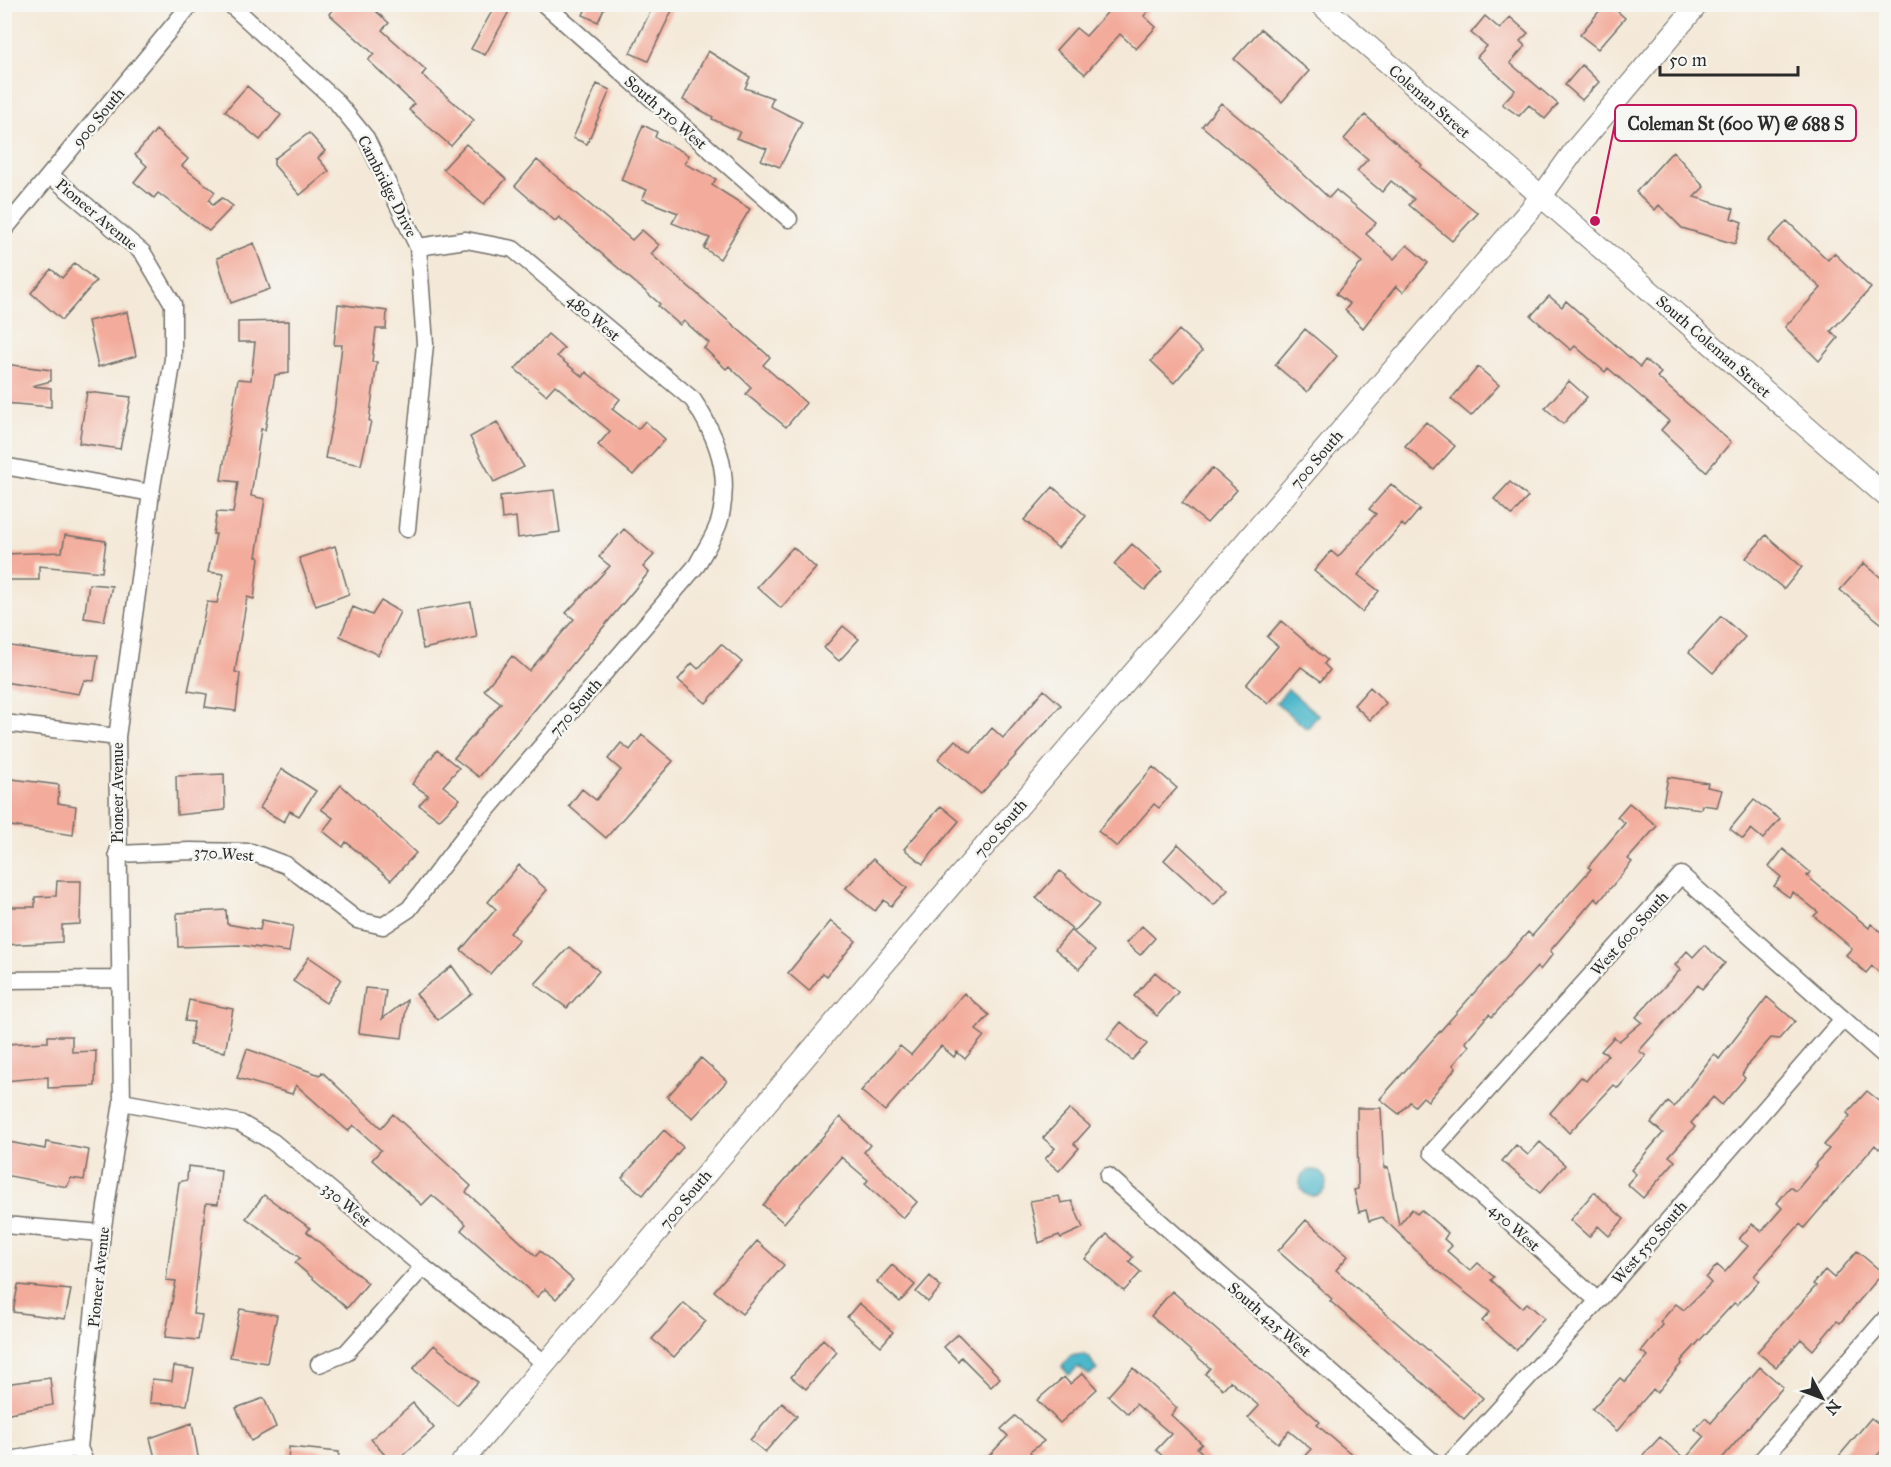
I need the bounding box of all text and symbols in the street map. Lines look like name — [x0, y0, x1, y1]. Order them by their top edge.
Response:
scale bar — [1660, 39, 1798, 77]
text: 50 m — [1669, 49, 1707, 71]
street label: Coleman Street — [1385, 61, 1475, 142]
street label: South 510 West — [621, 71, 711, 154]
street label: 900 South — [68, 84, 129, 151]
callout: Coleman St (600 W) @ 688 S — [1615, 105, 1856, 141]
text: Coleman St (600 W) @ 688 S — [1628, 113, 1844, 136]
street label: Cambridge Drive — [353, 132, 422, 241]
street label: Pioneer Avenue — [52, 175, 142, 254]
street label: 480 West — [563, 290, 624, 345]
street label: South Coleman Street — [1652, 291, 1775, 402]
street label: 700 South — [1286, 426, 1347, 492]
street label: 770 South — [545, 674, 606, 740]
street label: Pioneer Avenue — [108, 742, 127, 844]
street label: 700 South — [970, 795, 1031, 861]
street label: 370 West — [193, 842, 255, 865]
street label: West 600 South — [1587, 887, 1672, 979]
street label: 700 South — [655, 1166, 716, 1233]
street label: 330 West — [318, 1178, 375, 1231]
street label: West 550 South — [1608, 1197, 1691, 1288]
street label: 450 West — [1485, 1200, 1544, 1255]
street label: Pioneer Avenue — [84, 1225, 113, 1328]
street label: South 425 West — [1224, 1278, 1315, 1361]
north arrow — [1792, 1368, 1852, 1428]
text: N — [1821, 1396, 1845, 1419]

